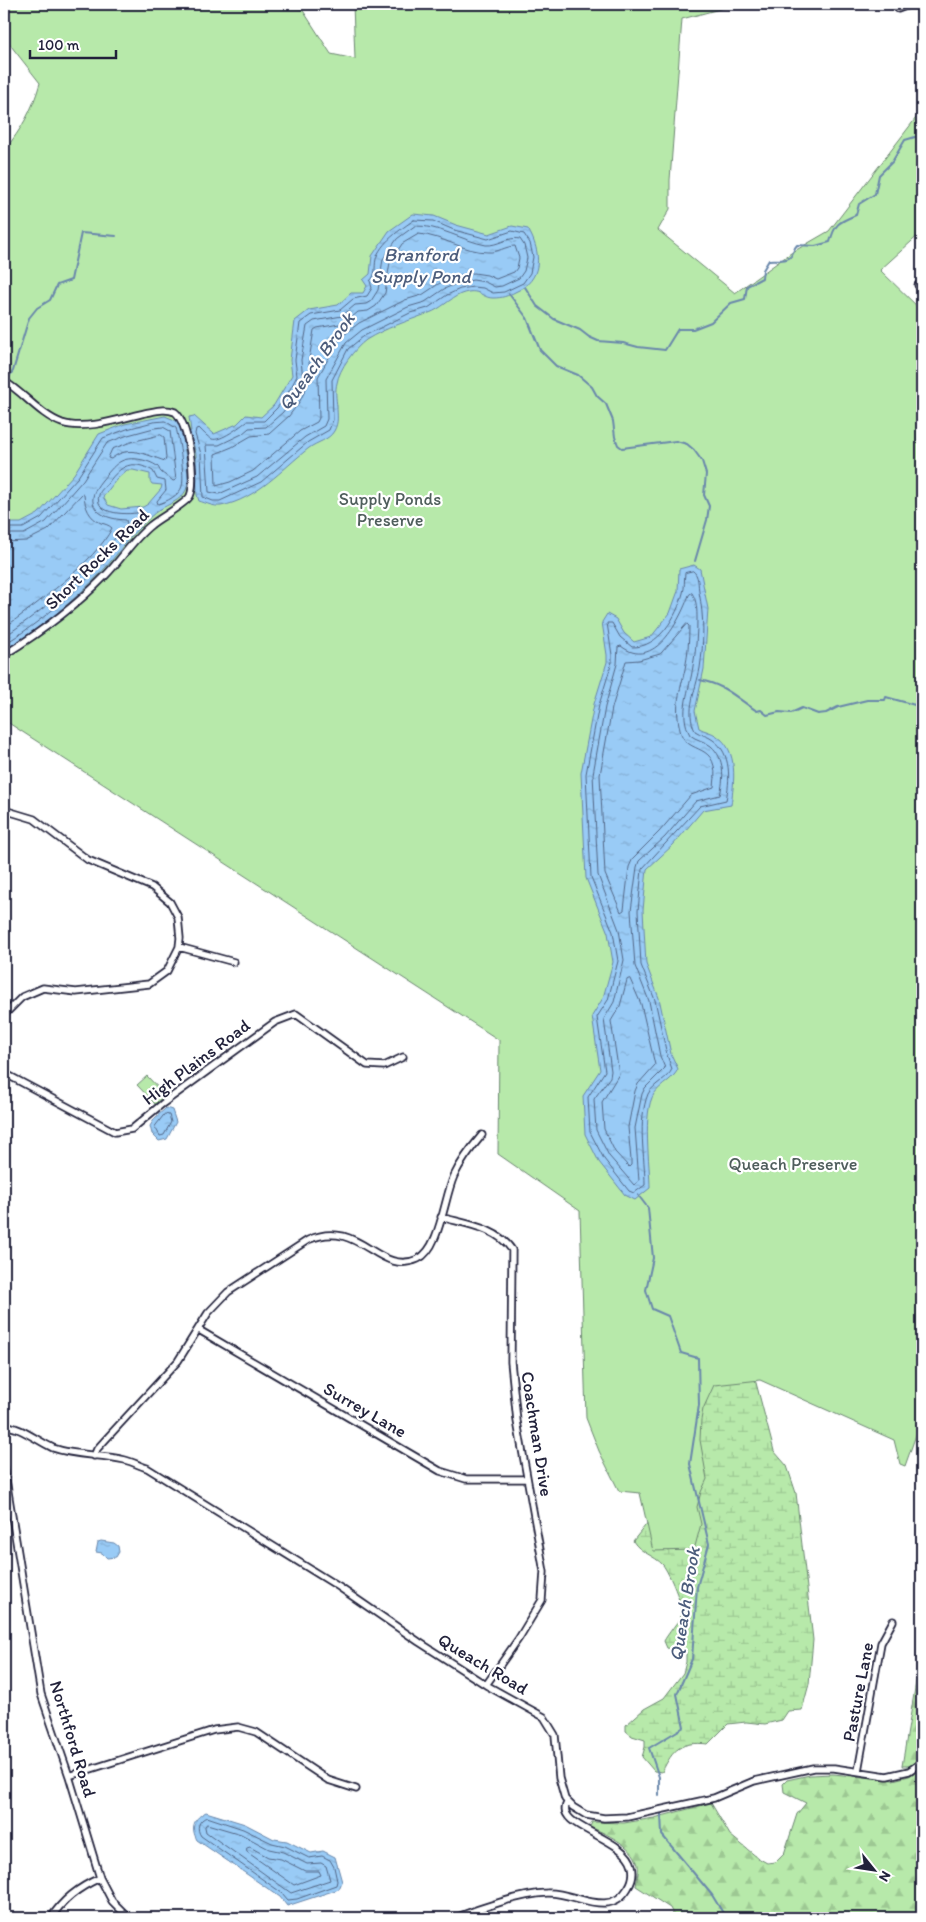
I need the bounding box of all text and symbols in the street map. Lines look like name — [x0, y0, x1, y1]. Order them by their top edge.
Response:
scale bar — [30, 28, 116, 60]
text: 100 m — [38, 36, 80, 54]
water label: Branford Supply Pond — [371, 243, 472, 288]
water label: Queach Brook — [273, 307, 360, 415]
park label: Supply Ponds Preserve — [339, 488, 441, 531]
street label: Short Rocks Road — [40, 504, 154, 614]
street label: High Plains Road — [138, 1014, 254, 1110]
park label: Queach Preserve — [729, 1153, 857, 1175]
street label: Coachman Drive — [516, 1370, 558, 1498]
street label: Surrey Lane — [320, 1377, 410, 1443]
water label: Queach Brook — [664, 1544, 705, 1663]
street label: Queach Road — [434, 1629, 532, 1700]
street label: Pasture Lane — [838, 1640, 878, 1744]
street label: Northford Road — [45, 1678, 101, 1800]
north arrow — [848, 1844, 898, 1894]
text: N — [875, 1868, 895, 1885]

